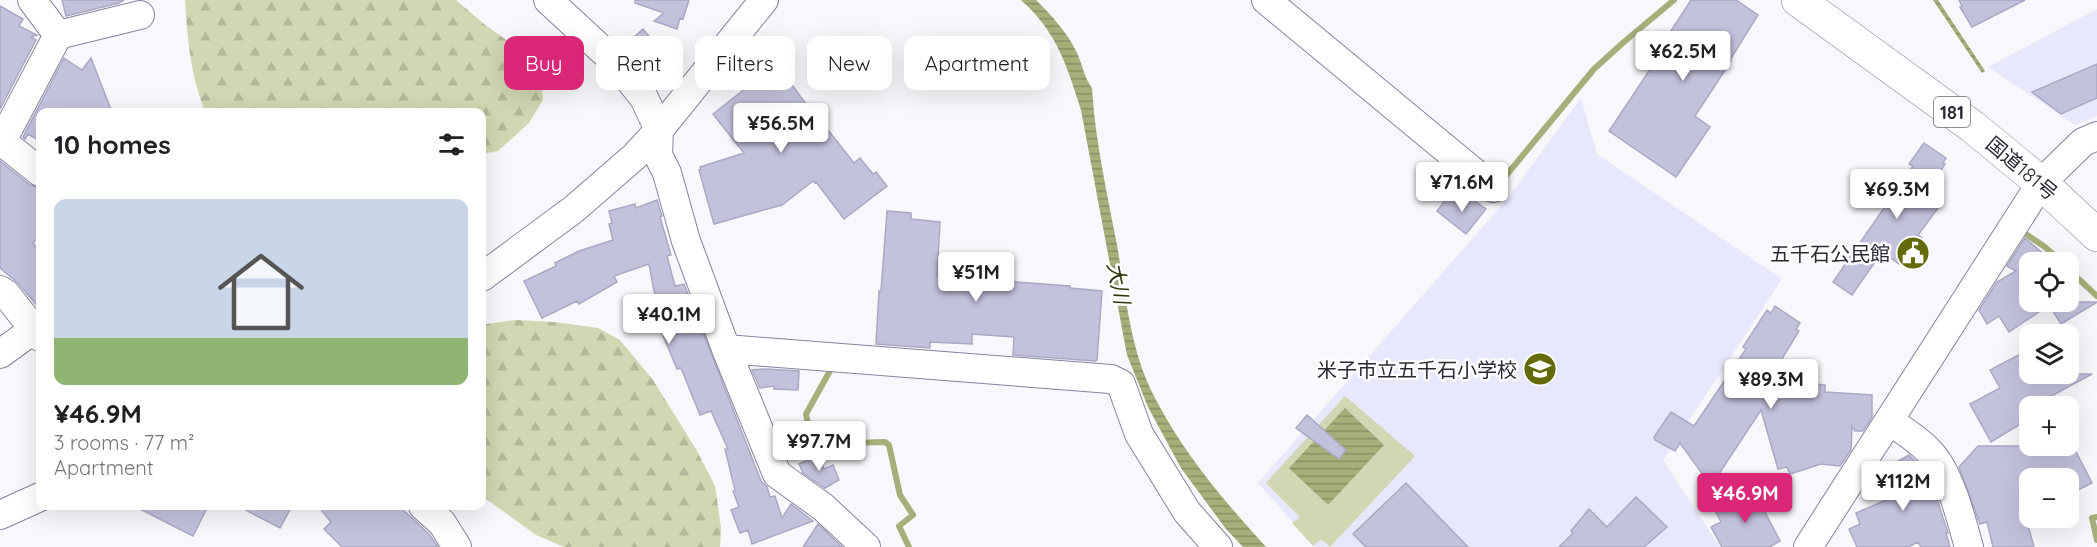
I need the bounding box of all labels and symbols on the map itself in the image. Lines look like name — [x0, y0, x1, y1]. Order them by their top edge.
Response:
pin: ¥62.5M — [1634, 31, 1732, 82]
road number: 181 — [1934, 97, 1970, 127]
pin: ¥56.5M — [732, 103, 830, 154]
street label: 国道181号 — [1981, 131, 2063, 205]
pin: ¥71.6M — [1413, 162, 1511, 213]
pin: ¥69.3M — [1848, 169, 1946, 220]
public building icon: 五千石公民館 — [1895, 235, 1931, 271]
place label: 五千石公民館 — [1770, 241, 1890, 266]
pin: ¥51M — [940, 252, 1012, 303]
water label: 大川 — [1102, 260, 1136, 308]
pin: ¥40.1M — [620, 294, 718, 345]
school or university icon: 米子市立五千石小学校 — [1522, 351, 1558, 387]
place label: 米子市立五千石小学校 — [1317, 357, 1517, 382]
pin: ¥89.3M — [1722, 359, 1820, 410]
pin: ¥97.7M — [770, 421, 868, 472]
pin: ¥112M — [1861, 461, 1945, 512]
pin: ¥46.9M — [1696, 473, 1794, 524]

